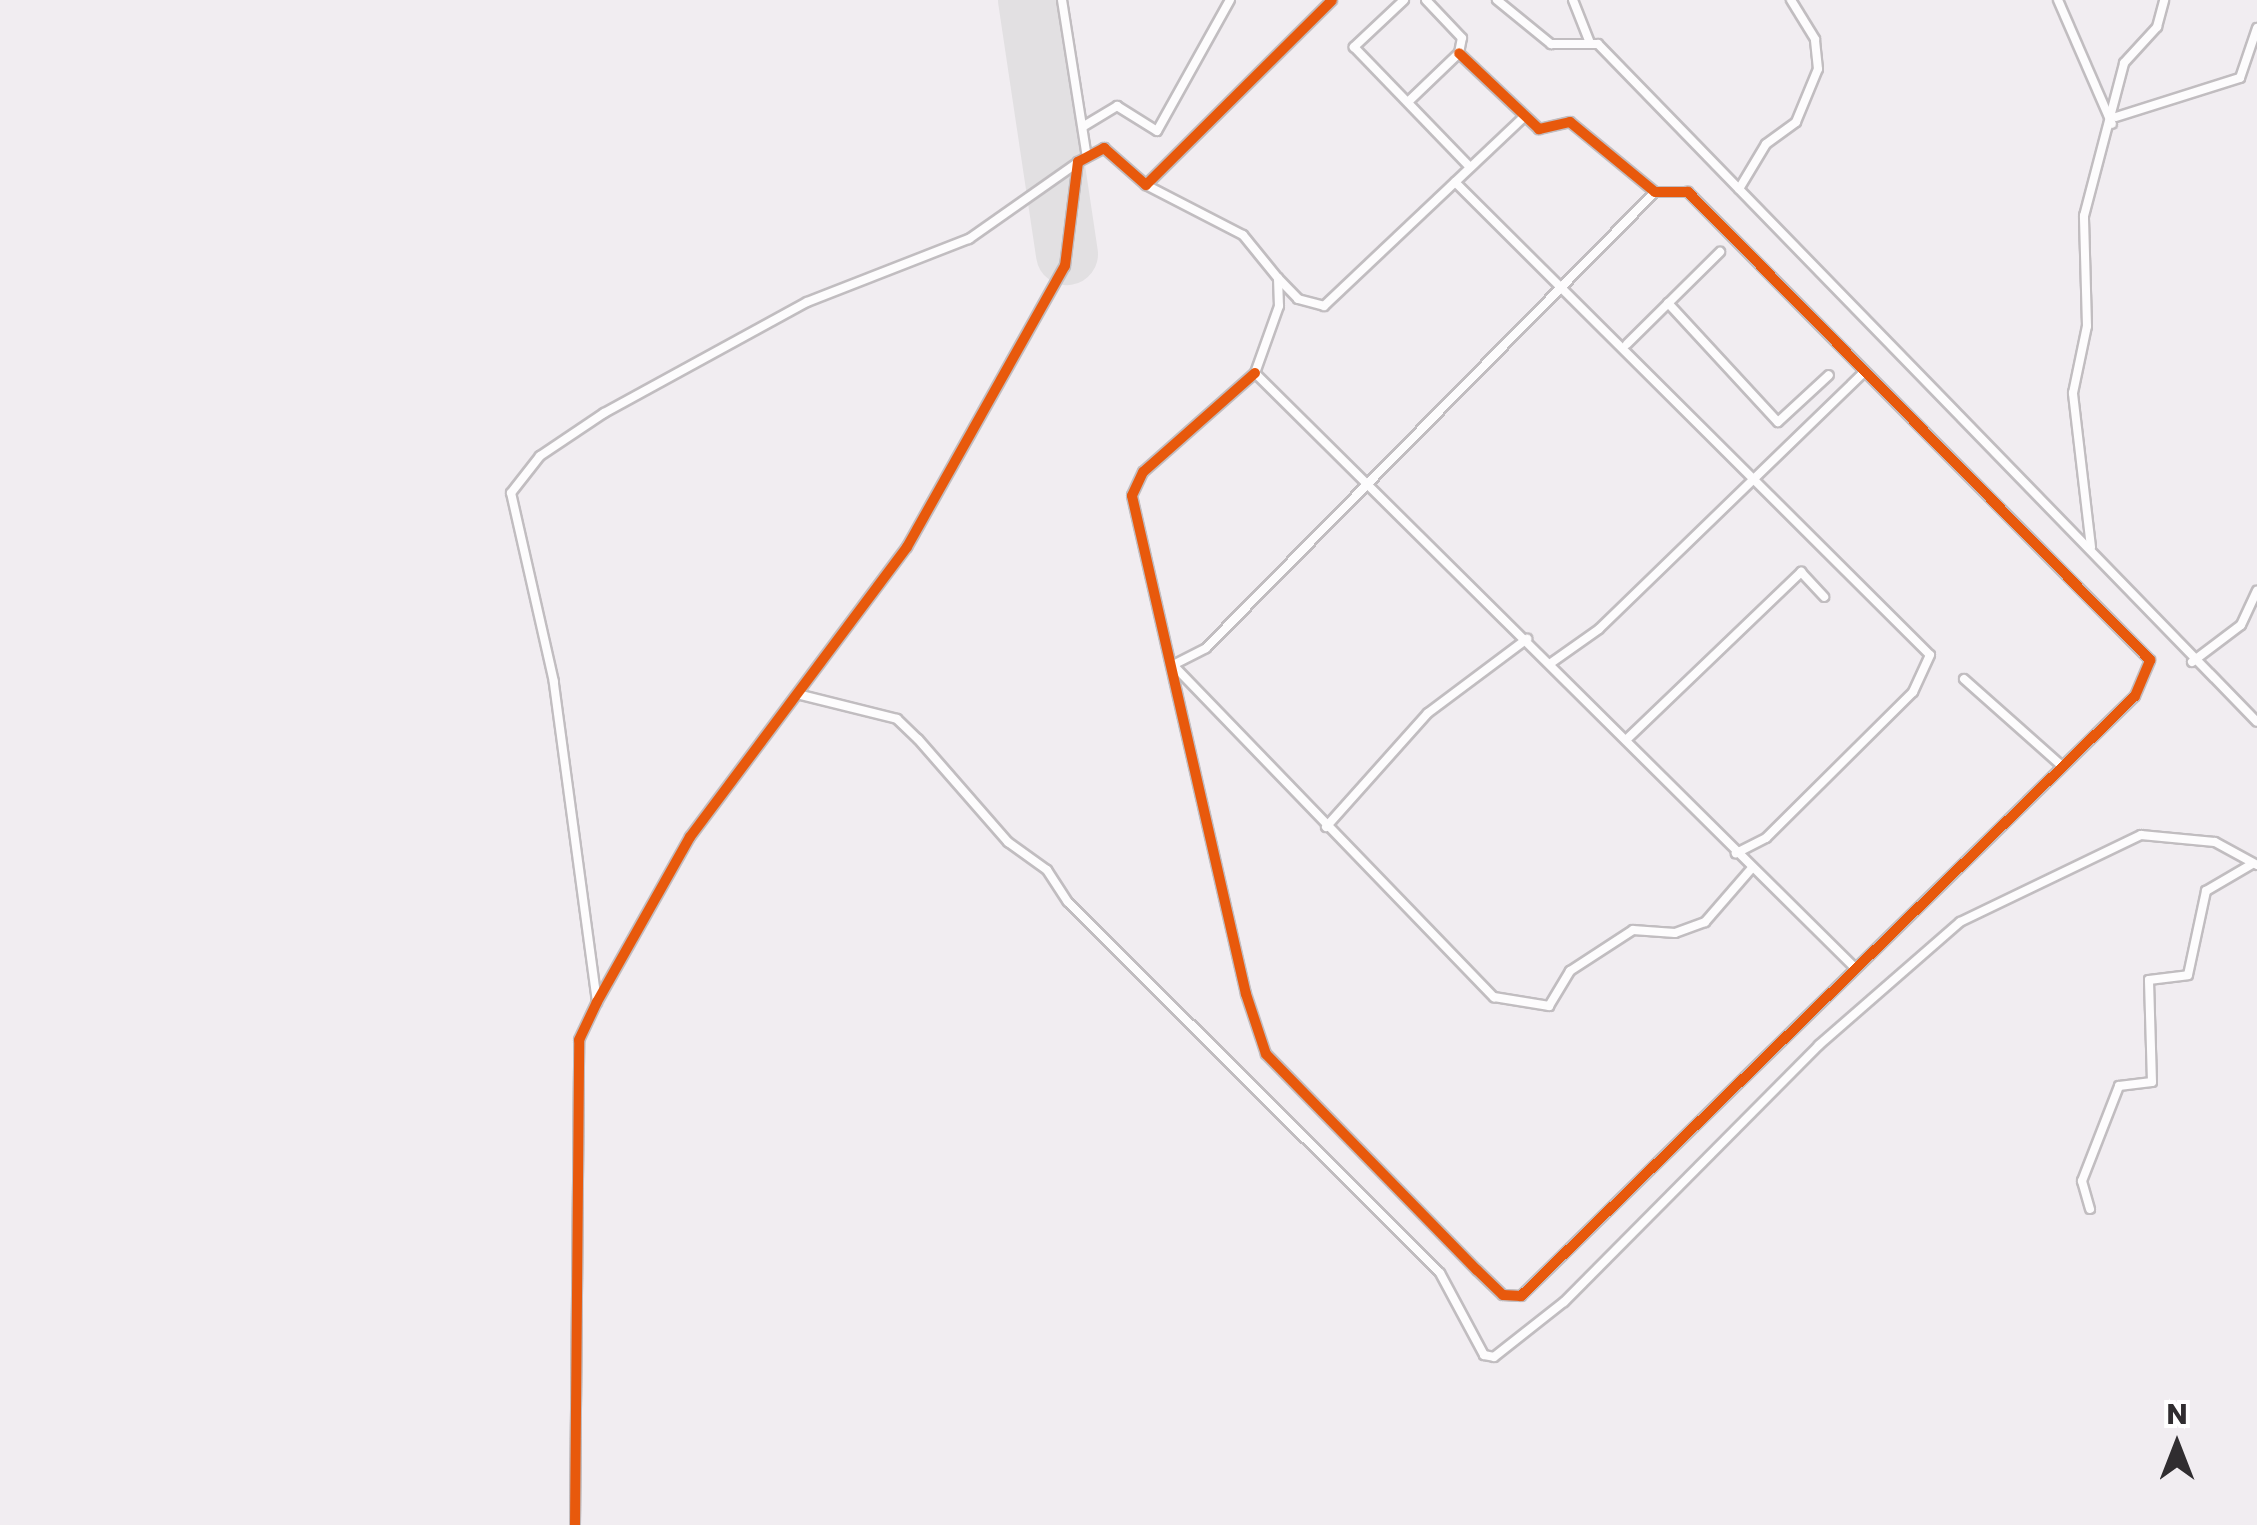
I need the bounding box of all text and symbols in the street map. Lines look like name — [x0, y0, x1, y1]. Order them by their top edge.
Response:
north arrow — [2127, 1395, 2227, 1495]
text: N — [2166, 1395, 2188, 1434]

